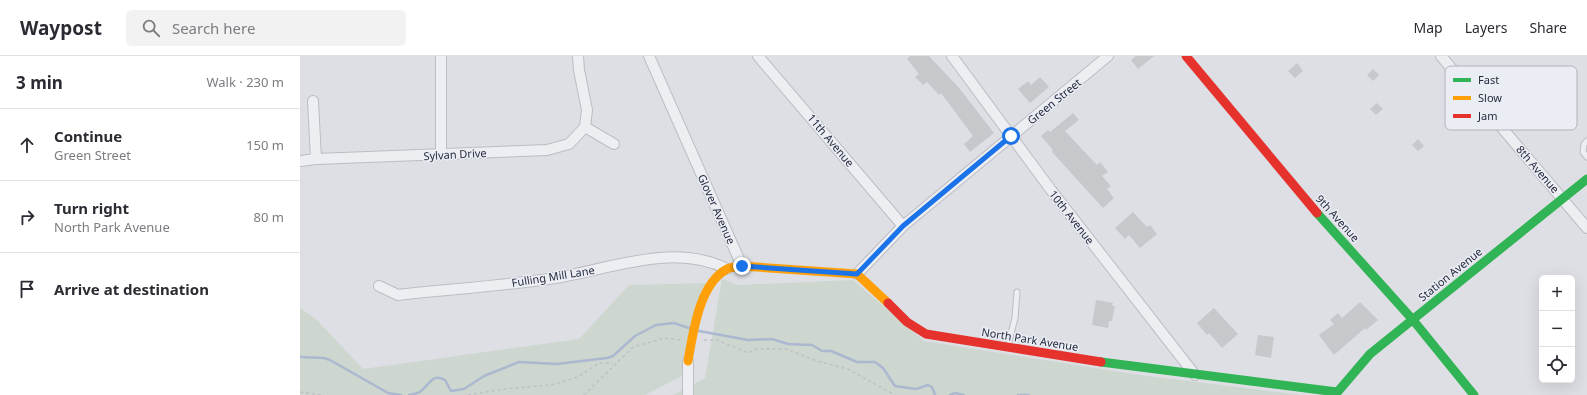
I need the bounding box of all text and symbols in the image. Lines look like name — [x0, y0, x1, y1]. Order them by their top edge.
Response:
search box — [126, 10, 406, 46]
text: Waypost — [20, 15, 102, 41]
icon: search — [140, 17, 162, 39]
text: Search here — [172, 18, 255, 38]
text: Map — [1414, 18, 1443, 37]
text: Layers — [1465, 18, 1507, 37]
text: Share — [1529, 18, 1567, 37]
legend — [1445, 66, 1577, 130]
text: 3 min — [16, 71, 63, 94]
text: Fast — [1478, 72, 1499, 87]
text: Walk · 230 m — [206, 73, 284, 91]
street label: Green Street — [1024, 75, 1084, 127]
text: Slow — [1478, 90, 1502, 105]
text: Jam — [1477, 108, 1497, 123]
street label: 11th Avenue — [804, 110, 858, 170]
text: Continue — [54, 126, 122, 146]
route start — [1002, 127, 1020, 145]
icon: ahead — [16, 134, 38, 156]
text: 150 m — [246, 136, 284, 154]
street label: 8th Avenue — [1513, 142, 1563, 196]
street label: Sylvan Drive — [423, 145, 487, 163]
text: Green Street — [54, 146, 131, 164]
street label: Glover Avenue — [695, 172, 739, 246]
street label: 10th Avenue — [1046, 187, 1098, 247]
street label: 9th Avenue — [1313, 191, 1363, 245]
text: Turn right — [54, 198, 129, 218]
icon: right — [16, 206, 38, 228]
text: 80 m — [254, 208, 284, 226]
text: North Park Avenue — [54, 218, 170, 236]
street label: Station Avenue — [1415, 244, 1485, 304]
route end — [733, 257, 751, 275]
street label: Fulling Mill Lane — [510, 262, 596, 290]
map controls — [1539, 275, 1575, 383]
button: + — [1539, 275, 1575, 311]
icon: arrive — [16, 278, 38, 300]
text: Arrive at destination — [54, 279, 209, 299]
button: − — [1539, 311, 1575, 347]
street label: North Park Avenue — [980, 324, 1080, 354]
button: locate — [1539, 347, 1575, 383]

